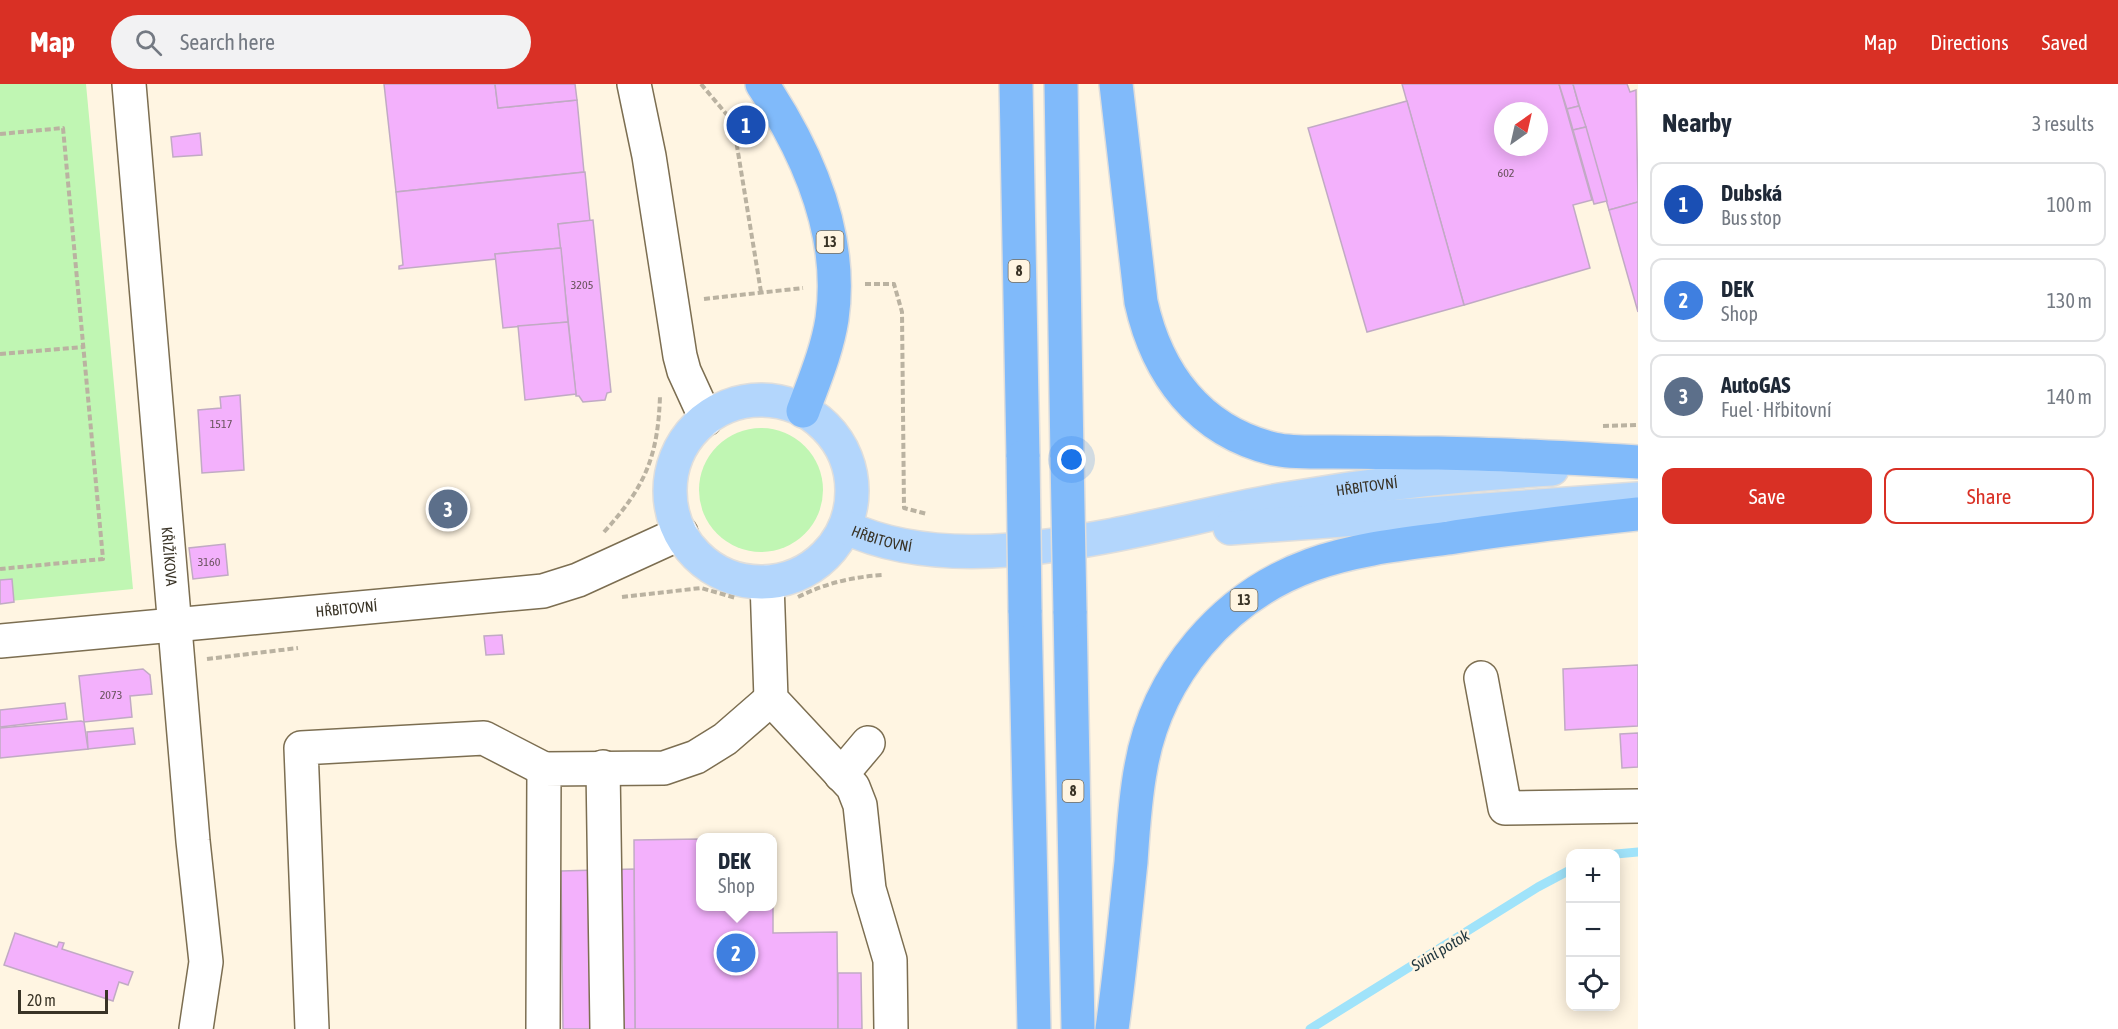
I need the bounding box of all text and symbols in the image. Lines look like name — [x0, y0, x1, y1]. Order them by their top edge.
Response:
search box — [111, 15, 531, 69]
text: Map — [30, 26, 75, 58]
icon: search — [132, 26, 165, 59]
text: Search here — [180, 29, 275, 55]
text: Map — [1863, 30, 1897, 54]
text: Directions — [1930, 30, 2009, 54]
text: Saved — [2042, 30, 2088, 54]
pin: 1 — [726, 102, 766, 147]
north arrow — [1494, 102, 1548, 156]
text: Nearby — [1662, 108, 1732, 138]
text: 3 results — [2032, 112, 2094, 135]
house number: 602 — [1498, 166, 1514, 180]
text: Dubská — [1721, 180, 1782, 206]
text: 1 — [1679, 193, 1688, 216]
text: 100 m — [2047, 193, 2092, 216]
text: Bus stop — [1721, 206, 1781, 229]
road number: 13 — [816, 231, 844, 253]
road number: 8 — [1008, 260, 1030, 282]
text: DEK — [1721, 276, 1753, 302]
house number: 3205 — [571, 278, 593, 292]
text: 2 — [1679, 289, 1688, 312]
text: 130 m — [2047, 289, 2092, 312]
text: Shop — [1721, 302, 1758, 325]
text: AutoGAS — [1721, 372, 1791, 398]
text: 3 — [1679, 385, 1688, 408]
text: 140 m — [2047, 385, 2092, 408]
text: Fuel · Hřbitovní — [1721, 398, 1832, 421]
house number: 1517 — [210, 417, 233, 431]
your location — [1057, 445, 1086, 474]
button: Save — [1662, 468, 1872, 524]
button: Share — [1884, 468, 2094, 524]
street label: HŘBITOVNÍ — [1335, 474, 1399, 499]
pin: 3 — [428, 486, 468, 532]
street label: HŘBITOVNÍ — [849, 522, 914, 555]
street label: KŘIŽÍKOVA — [158, 526, 180, 587]
house number: 3160 — [198, 555, 221, 569]
road number: 13 — [1230, 589, 1258, 611]
street label: HŘBITOVNÍ — [315, 597, 378, 620]
house number: 2073 — [100, 688, 122, 702]
road number: 8 — [1062, 780, 1084, 802]
popup — [696, 833, 777, 911]
text: DEK — [718, 848, 750, 874]
map controls — [1566, 849, 1620, 1011]
button: + — [1566, 849, 1620, 903]
text: Shop — [718, 874, 755, 897]
button: − — [1566, 903, 1620, 957]
water label: Sviní potok — [1407, 925, 1474, 976]
pin: 2 — [716, 930, 756, 976]
button: locate — [1566, 957, 1620, 1011]
scale bar — [18, 987, 108, 1014]
text: 20 m — [27, 991, 56, 1009]

